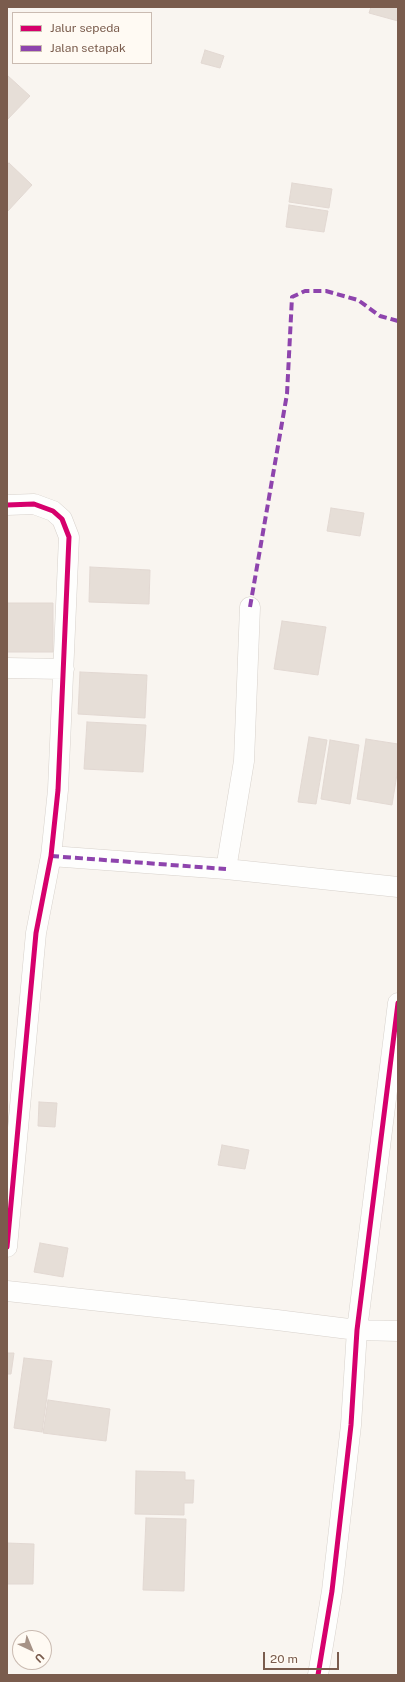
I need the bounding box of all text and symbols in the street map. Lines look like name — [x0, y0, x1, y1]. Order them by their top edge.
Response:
legend — [12, 12, 152, 64]
text: Jalur sepeda — [50, 21, 120, 35]
text: Jalan setapak — [50, 41, 126, 55]
north arrow — [12, 1630, 52, 1670]
scale bar — [265, 1644, 341, 1670]
text: U — [33, 1651, 47, 1665]
text: 20 m — [270, 1652, 298, 1666]

